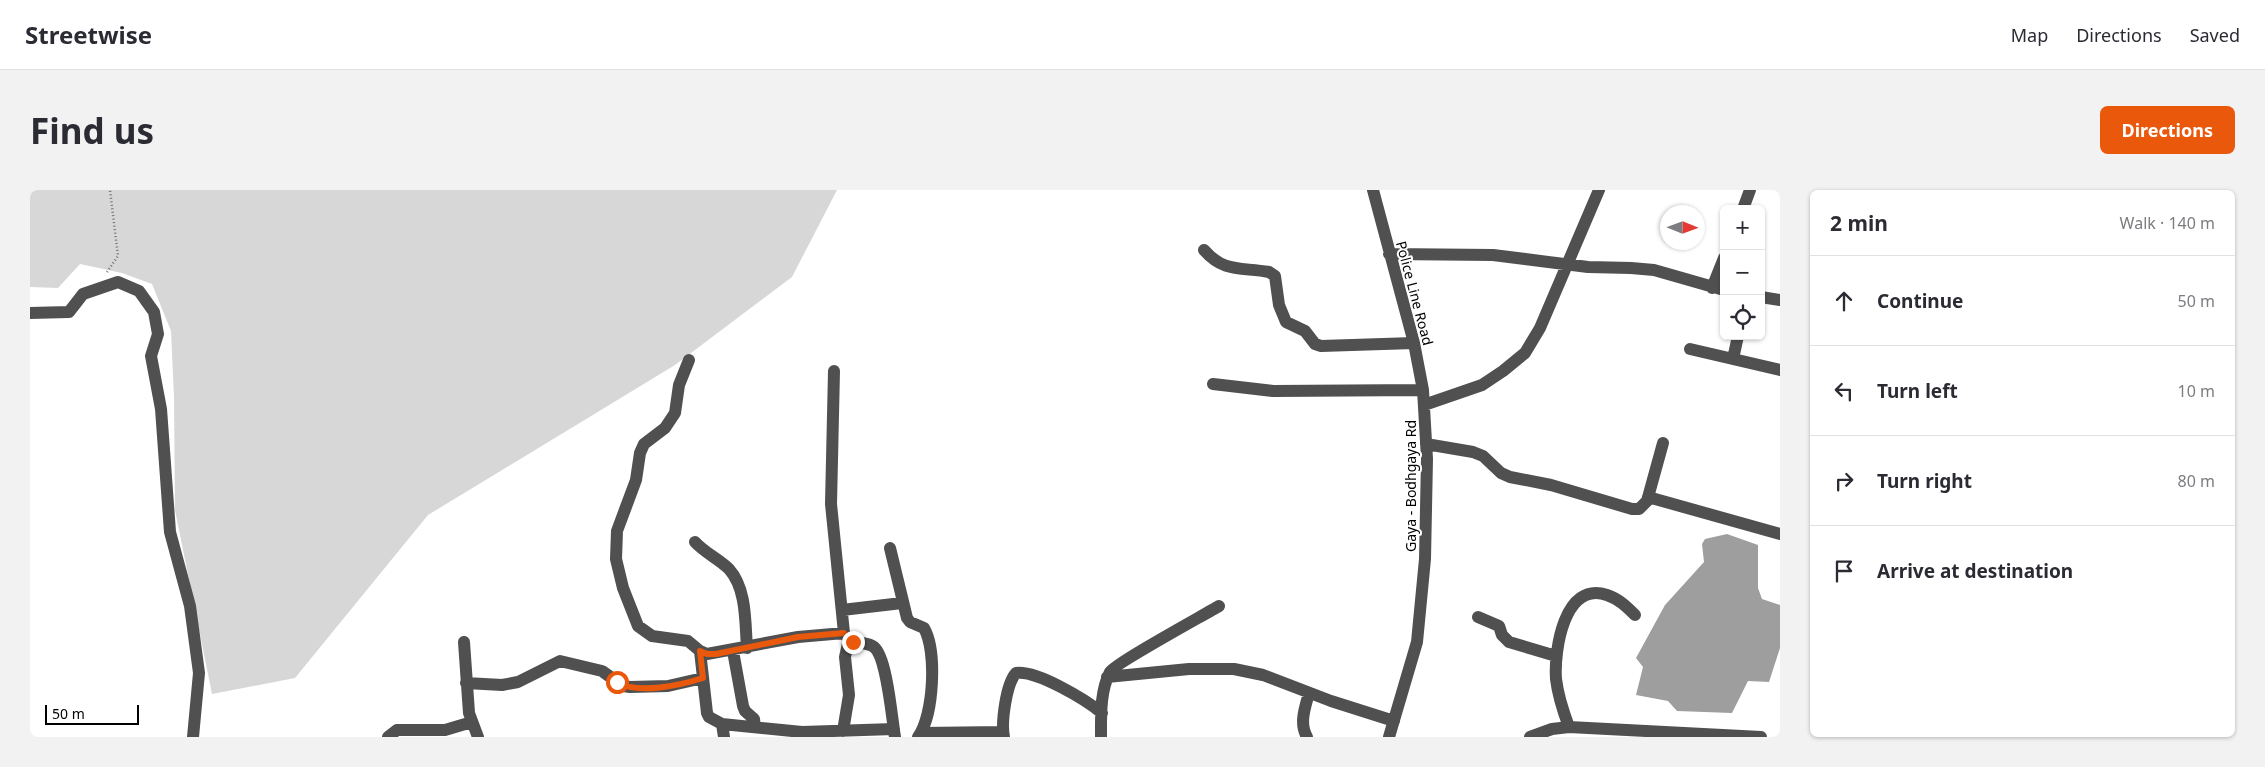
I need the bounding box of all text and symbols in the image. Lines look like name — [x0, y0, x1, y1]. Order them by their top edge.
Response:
text: Streetwise — [25, 18, 152, 51]
text: Map — [2011, 23, 2048, 47]
text: Directions — [2076, 23, 2162, 47]
text: Saved — [2190, 23, 2240, 47]
button: Directions — [2100, 106, 2235, 154]
text: Find us — [30, 107, 154, 154]
north arrow — [1660, 205, 1705, 250]
map controls — [1720, 205, 1765, 340]
button: + — [1720, 205, 1765, 250]
text: 2 min — [1830, 209, 1888, 237]
text: Walk · 140 m — [2120, 212, 2215, 234]
street label: Police Line Road — [1392, 239, 1438, 347]
button: − — [1720, 250, 1765, 295]
icon: ahead — [1830, 287, 1858, 315]
text: Continue — [1877, 288, 1963, 314]
text: 50 m — [2178, 290, 2215, 312]
button: locate — [1720, 295, 1765, 340]
icon: left — [1830, 377, 1858, 405]
text: Turn left — [1877, 378, 1958, 404]
text: 10 m — [2178, 380, 2215, 402]
street label: Gaya - Bodhgaya Rd — [1401, 420, 1420, 552]
icon: right — [1830, 467, 1858, 495]
text: Turn right — [1877, 468, 1972, 494]
text: 80 m — [2178, 470, 2215, 492]
icon: arrive — [1830, 557, 1858, 585]
text: Arrive at destination — [1877, 558, 2073, 584]
route end — [842, 631, 865, 654]
route start — [606, 671, 629, 694]
scale bar — [45, 702, 139, 725]
text: 50 m — [52, 704, 85, 723]

